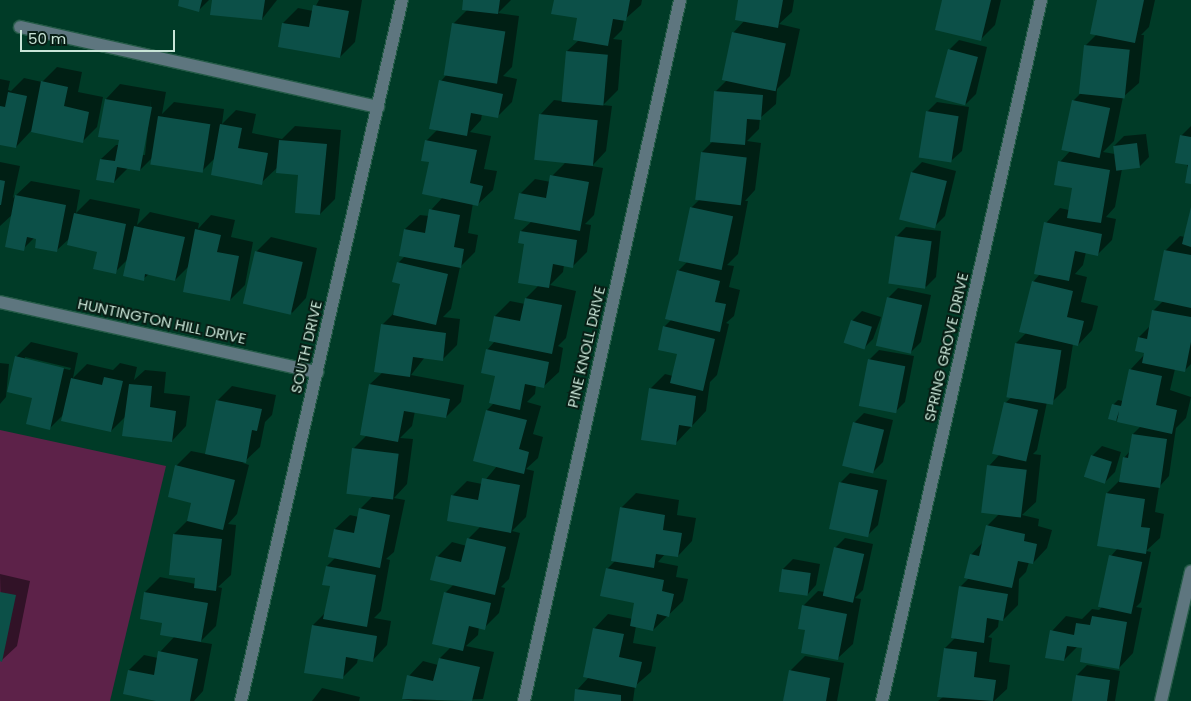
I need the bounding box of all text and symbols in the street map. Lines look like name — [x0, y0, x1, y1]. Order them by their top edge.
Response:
scale bar — [22, 20, 178, 52]
text: 50 m — [28, 28, 66, 49]
street label: SPRING GROVE DRIVE — [920, 271, 972, 423]
street label: PINE KNOLL DRIVE — [563, 284, 609, 410]
street label: HUNTINGTON HILL DRIVE — [76, 294, 248, 348]
street label: SOUTH DRIVE — [287, 299, 325, 395]

